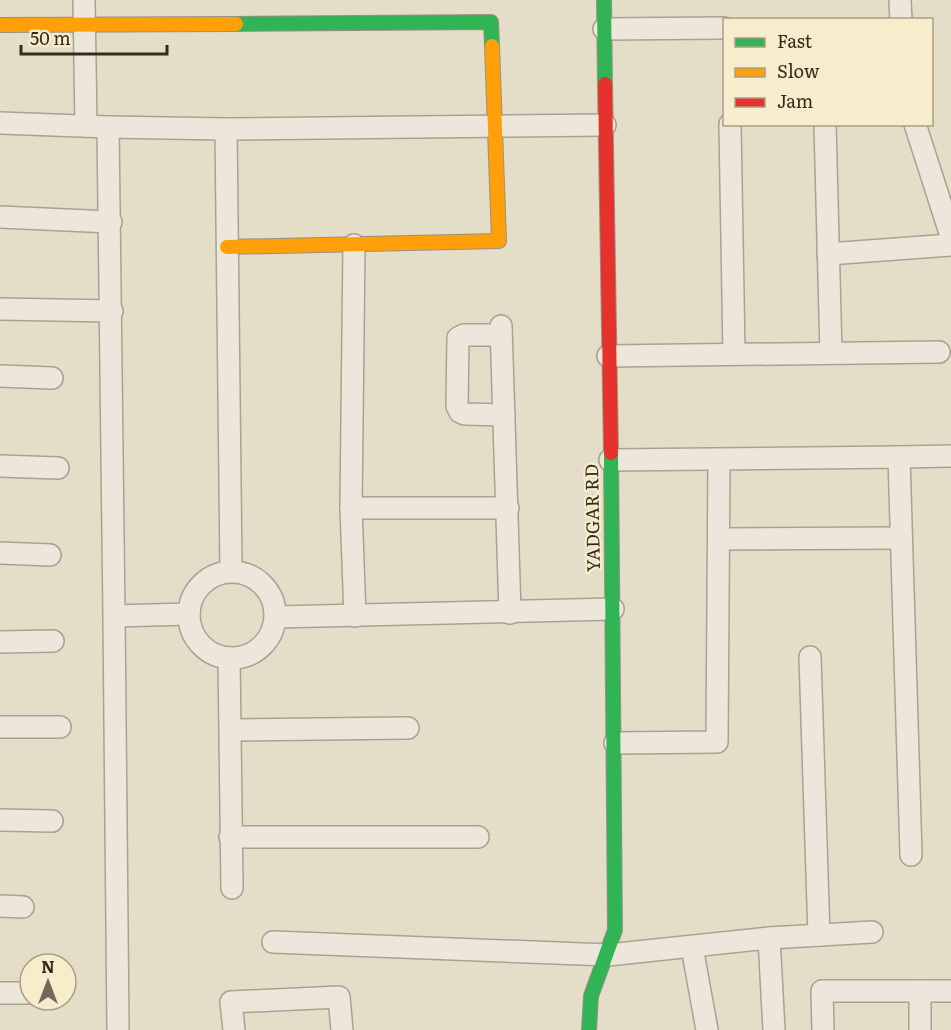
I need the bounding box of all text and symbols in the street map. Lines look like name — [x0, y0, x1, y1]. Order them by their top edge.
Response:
scale bar — [21, 18, 166, 56]
legend — [723, 18, 933, 126]
text: 50 m — [30, 24, 71, 51]
text: Fast — [777, 27, 813, 54]
text: Slow — [777, 57, 820, 84]
text: Jam — [777, 87, 813, 114]
street label: YADGAR RD — [577, 464, 606, 572]
north arrow — [18, 952, 78, 1012]
text: N — [41, 954, 55, 978]

